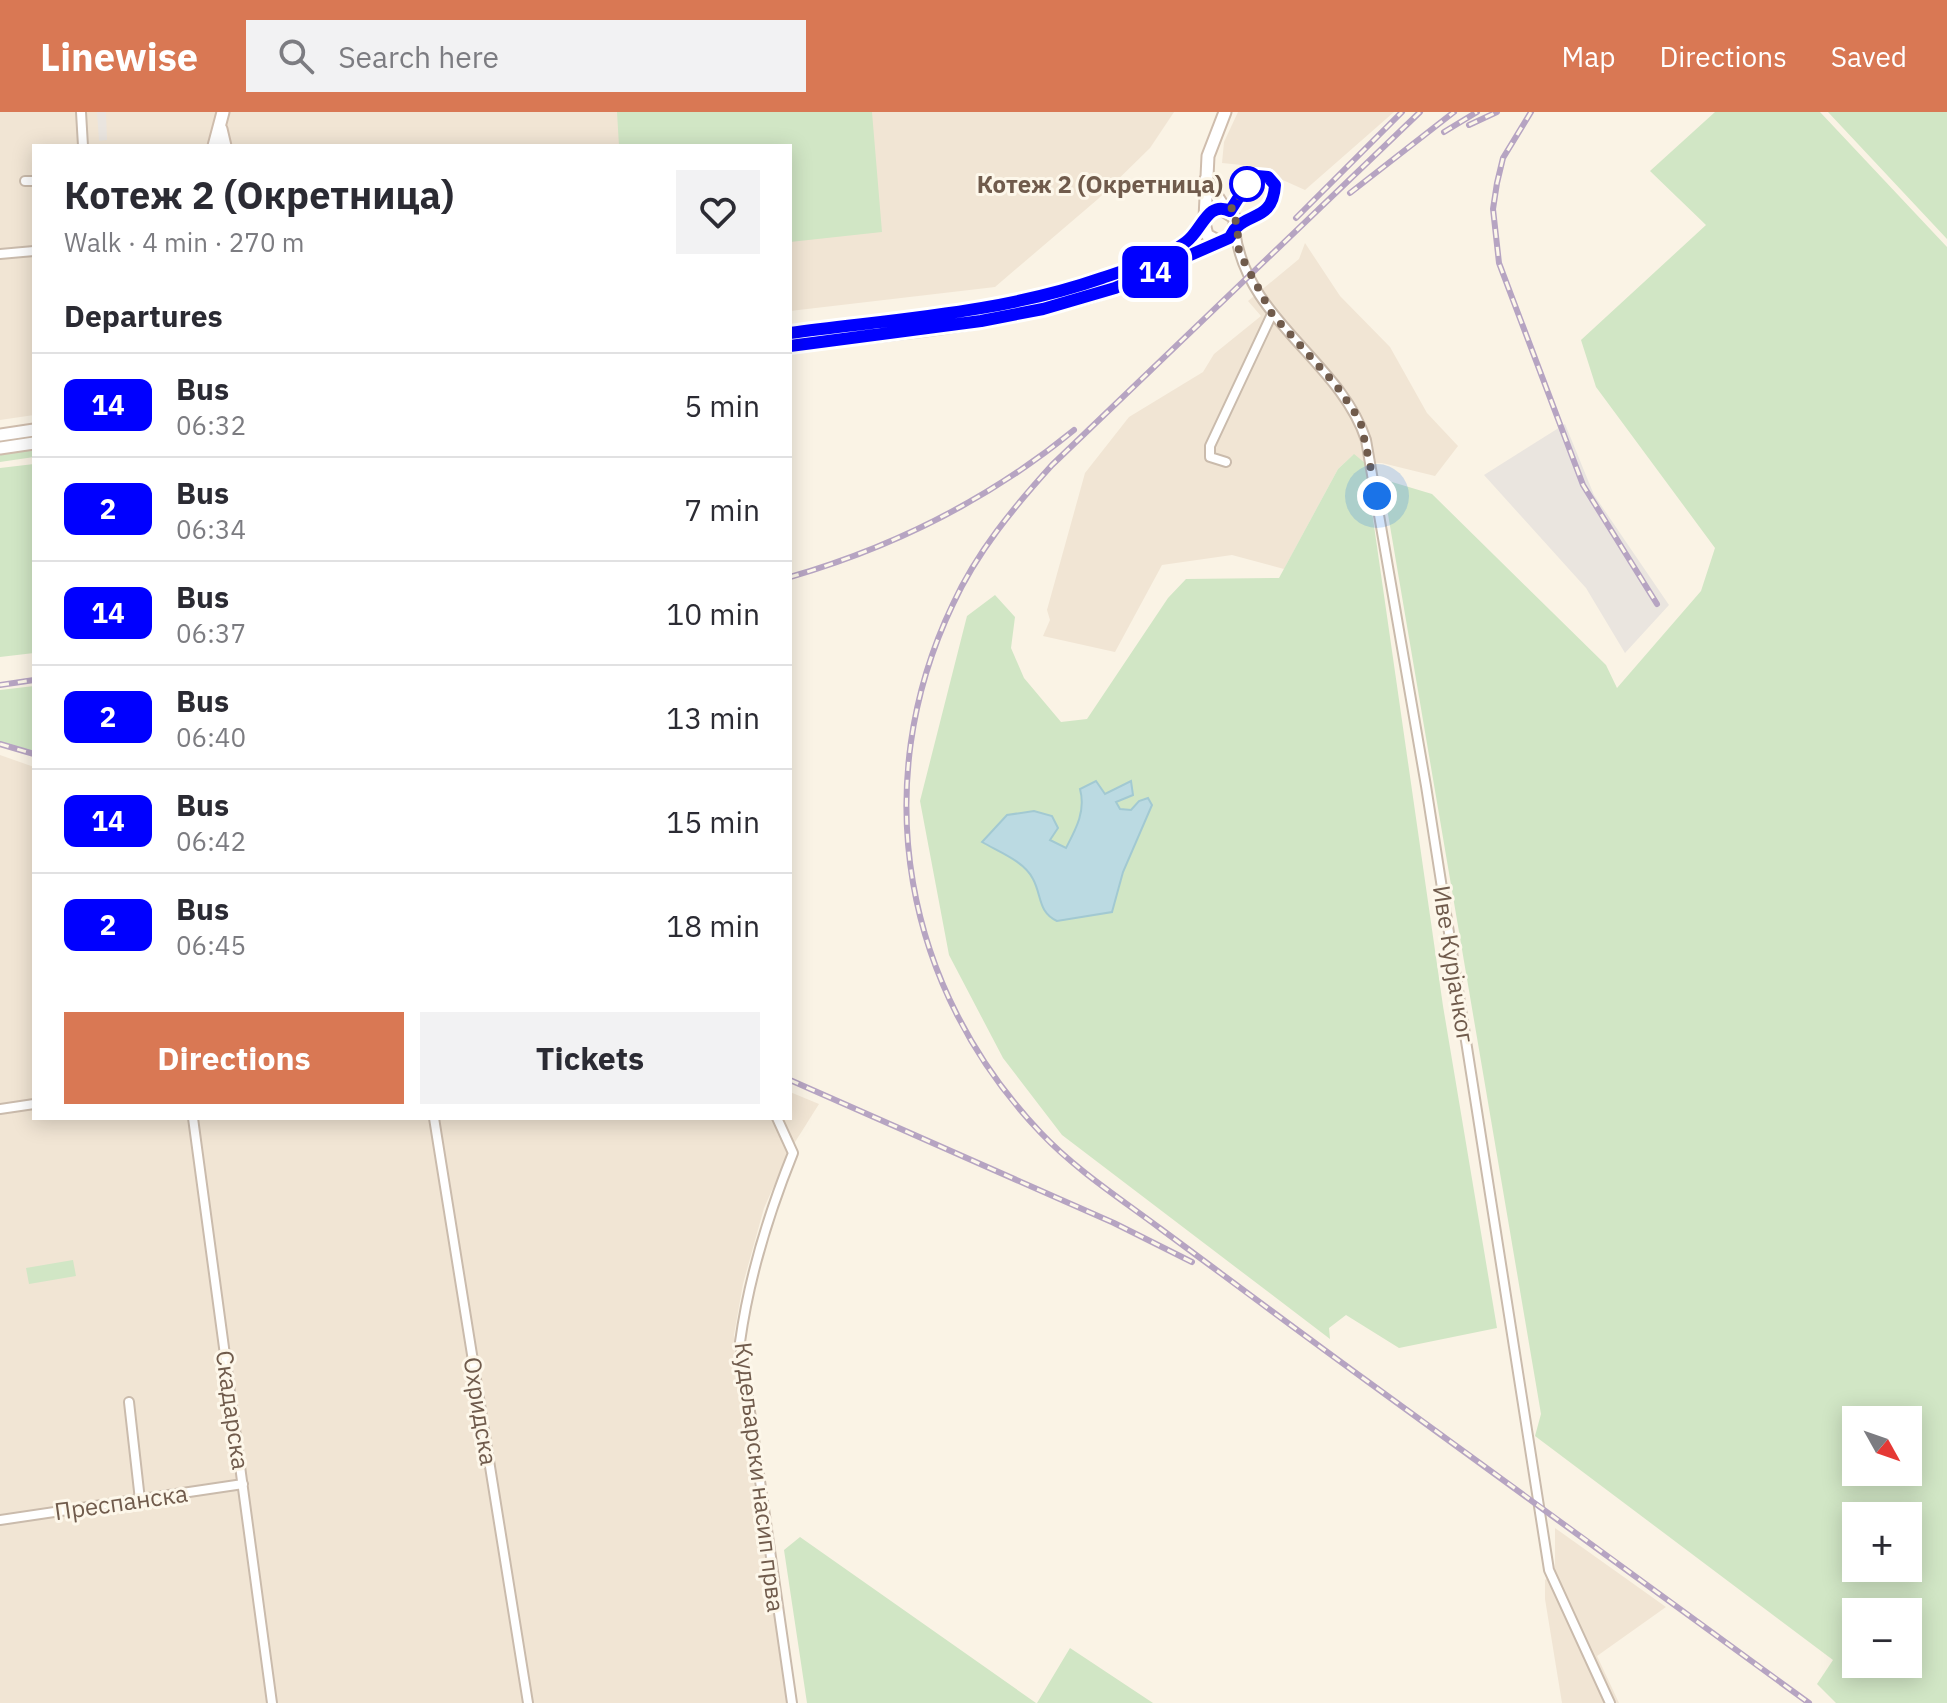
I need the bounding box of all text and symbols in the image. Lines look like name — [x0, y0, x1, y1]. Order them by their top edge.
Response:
search box — [246, 20, 806, 92]
text: Linewise — [40, 32, 198, 81]
icon: search — [274, 34, 318, 78]
text: Search here — [338, 37, 499, 76]
text: Map — [1561, 38, 1615, 75]
text: Directions — [1659, 38, 1787, 75]
text: Saved — [1831, 38, 1907, 75]
marker: Котеж 2 (Окретница) — [1230, 167, 1264, 201]
place label: Котеж 2 (Окретница) — [977, 168, 1223, 200]
text: Котеж 2 (Окретница) — [64, 170, 454, 219]
button: heart — [676, 170, 760, 254]
text: Walk · 4 min · 270 m — [64, 225, 304, 259]
line badge: 14 — [1119, 246, 1191, 298]
text: 14 — [1138, 253, 1172, 290]
text: Departures — [64, 296, 223, 335]
text: Bus — [176, 369, 229, 408]
text: 14 — [91, 386, 125, 423]
text: 5 min — [684, 386, 760, 425]
text: 06:32 — [176, 408, 246, 442]
text: Bus — [176, 473, 229, 512]
your location — [1357, 476, 1397, 516]
text: 2 — [100, 490, 116, 527]
text: 7 min — [684, 490, 760, 529]
text: 06:34 — [176, 512, 246, 546]
text: Bus — [176, 577, 229, 616]
text: 14 — [91, 594, 125, 631]
text: 10 min — [666, 594, 760, 633]
text: 06:37 — [176, 616, 246, 650]
text: Bus — [176, 681, 229, 720]
text: 2 — [100, 698, 116, 735]
text: 13 min — [666, 698, 760, 737]
text: 06:40 — [176, 720, 246, 754]
text: Bus — [176, 785, 229, 824]
text: 14 — [91, 802, 125, 839]
text: 15 min — [666, 802, 760, 841]
text: 06:42 — [176, 824, 246, 858]
street label: Иве Курјачког — [1426, 883, 1482, 1045]
text: Bus — [176, 889, 229, 928]
text: 2 — [100, 906, 116, 943]
text: 18 min — [666, 906, 760, 945]
text: 06:45 — [176, 928, 246, 962]
button: Directions — [64, 1012, 404, 1104]
button: Tickets — [420, 1012, 760, 1104]
street label: Кудељарски насип прва — [728, 1340, 792, 1614]
street label: Скадарска — [209, 1348, 257, 1472]
street label: Охридска — [457, 1354, 505, 1468]
north arrow — [1842, 1406, 1922, 1486]
map controls — [1842, 1406, 1922, 1678]
street label: Преспанска — [52, 1477, 190, 1527]
button: + — [1842, 1502, 1922, 1582]
button: − — [1842, 1598, 1922, 1678]

